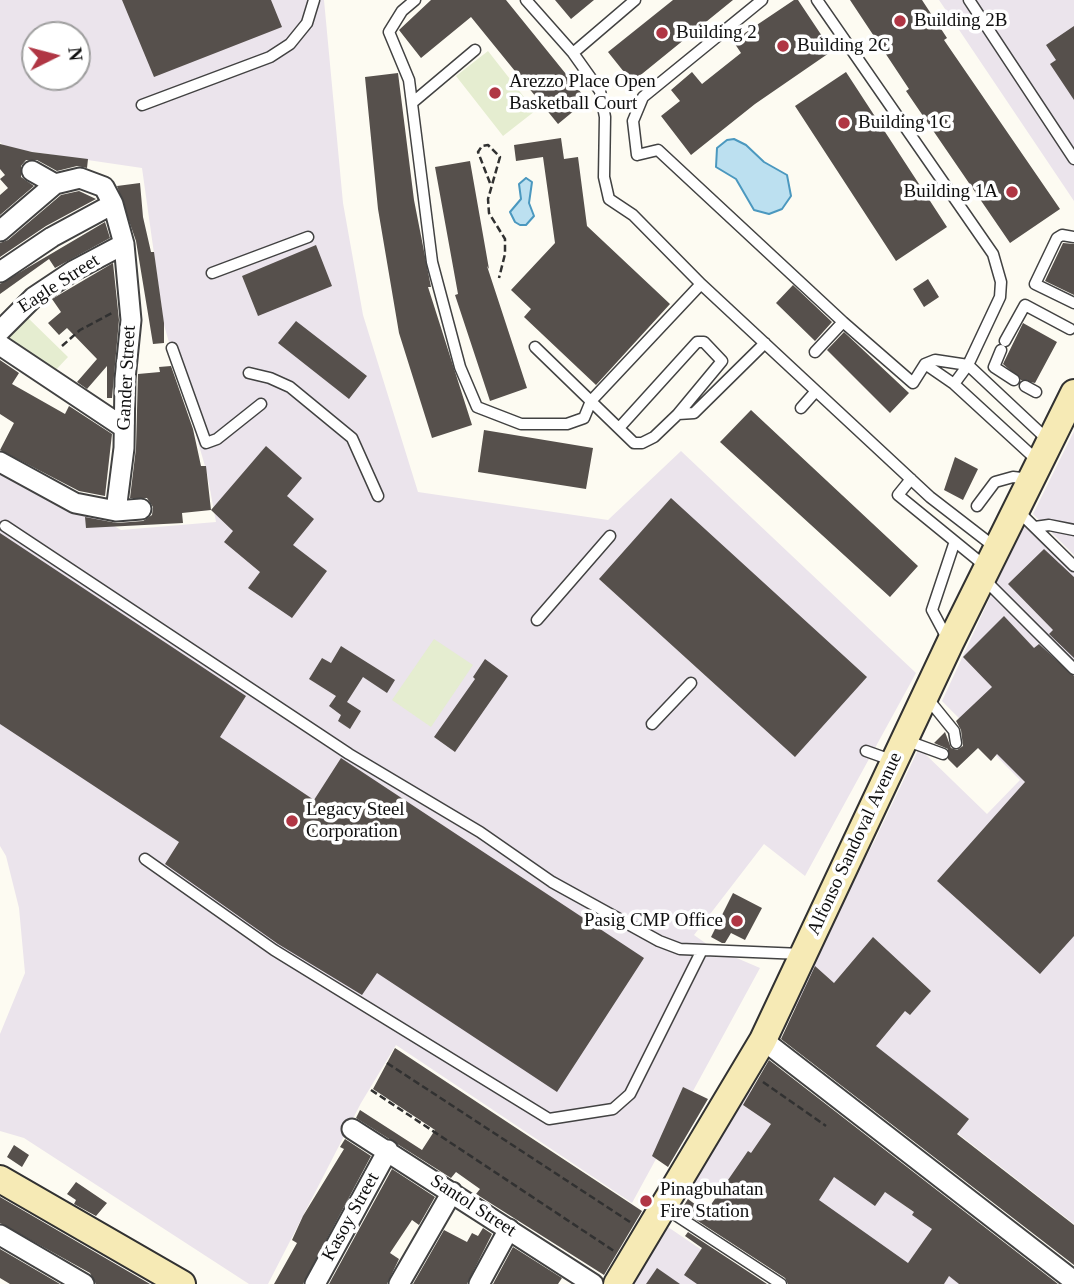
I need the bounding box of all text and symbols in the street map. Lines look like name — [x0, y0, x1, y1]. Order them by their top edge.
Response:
place label: Building 2B — [914, 10, 1007, 32]
marker: Building 2B — [892, 13, 908, 29]
north arrow — [21, 21, 91, 91]
place label: Building 2 — [676, 22, 757, 44]
marker: Building 2 — [654, 25, 670, 41]
place label: Building 2C — [797, 35, 890, 57]
marker: Building 2C — [775, 38, 791, 54]
text: N — [64, 46, 87, 62]
place label: Arezzo Place Open Basketball Court — [509, 71, 656, 115]
marker: Arezzo Place Open Basketball Court — [487, 85, 503, 101]
place label: Building 1C — [858, 112, 951, 134]
marker: Building 1C — [836, 115, 852, 131]
place label: Building 1A — [904, 181, 998, 203]
marker: Building 1A — [1004, 184, 1020, 200]
street label: Eagle Street — [14, 249, 104, 319]
street label: Gander Street — [113, 325, 141, 431]
street label: Alfonso Sandoval Avenue — [803, 749, 907, 939]
place label: Legacy Steel Corporation — [306, 799, 405, 843]
marker: Legacy Steel Corporation — [284, 813, 300, 829]
place label: Pasig CMP Office — [584, 910, 723, 932]
marker: Pasig CMP Office — [729, 913, 745, 929]
street label: Kasoy Street — [317, 1169, 385, 1265]
street label: Santol Street — [426, 1170, 520, 1242]
place label: Pinagbuhatan Fire Station — [660, 1179, 763, 1223]
marker: Pinagbuhatan Fire Station — [638, 1193, 654, 1209]

